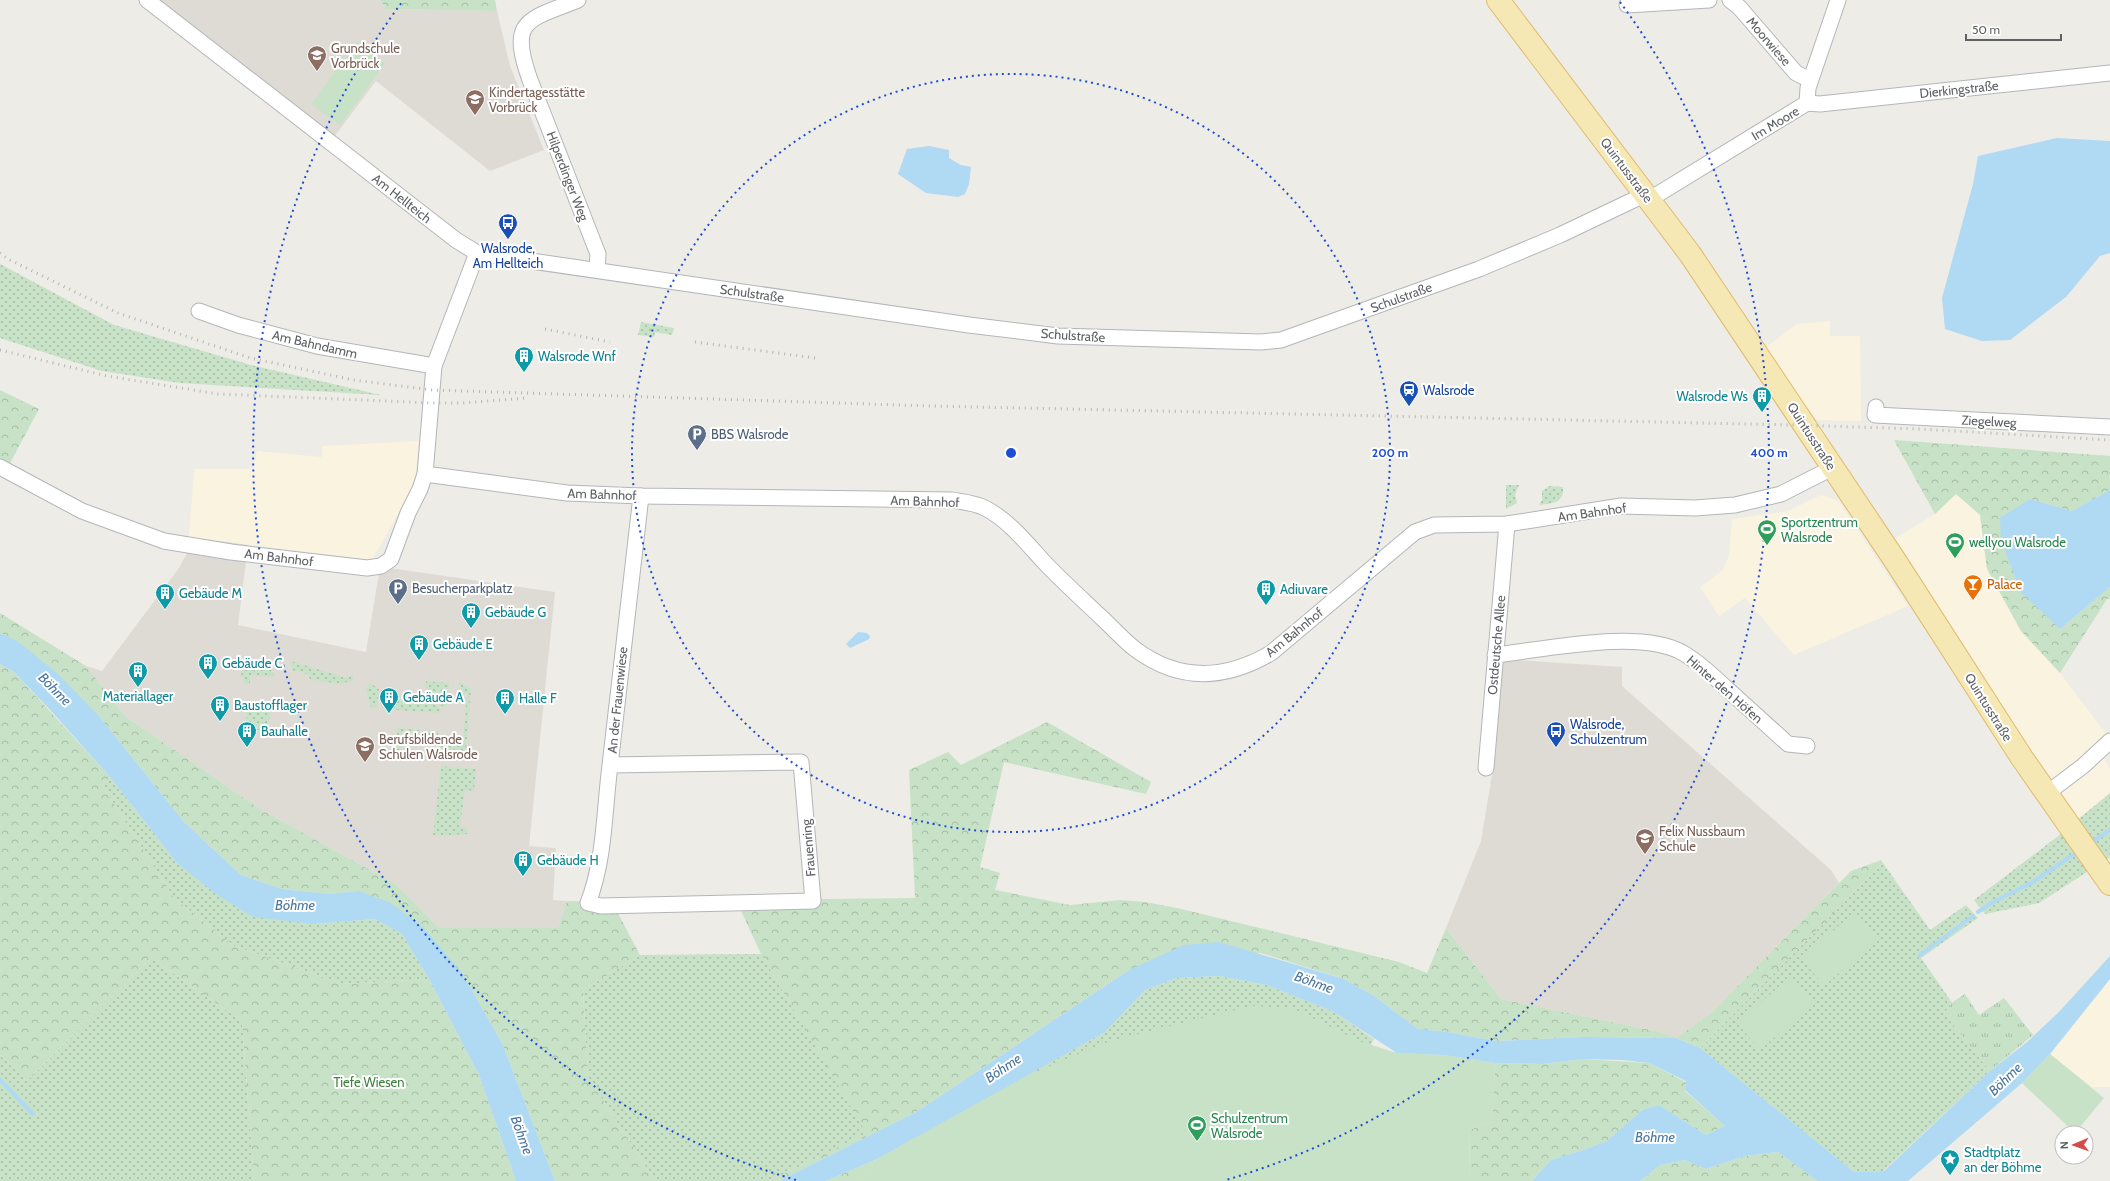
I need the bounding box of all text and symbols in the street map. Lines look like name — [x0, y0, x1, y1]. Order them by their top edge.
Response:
street label: Moorwiese — [1743, 13, 1795, 69]
scale bar — [1966, 16, 2061, 42]
text: 50 m — [1972, 22, 2000, 37]
place label: Grundschule Vorbrück — [331, 40, 400, 71]
school or university icon: Grundschule Vorbrück — [306, 44, 328, 72]
street label: Dierkingstraße — [1919, 77, 2000, 101]
place label: Kindertagesstätte Vorbrück — [489, 84, 585, 115]
school or university icon: Kindertagesstätte Vorbrück — [464, 88, 486, 116]
street label: Im Moore — [1748, 102, 1802, 143]
street label: Hilperdinger Weg — [544, 129, 593, 224]
street label: Quintusstraße — [1597, 134, 1657, 206]
street label: Am Hellteich — [369, 170, 435, 226]
bus stop icon: Walsrode, Am Hellteich — [497, 212, 519, 240]
place label: Walsrode, Am Hellteich — [473, 240, 543, 271]
street label: Schulstraße — [1368, 278, 1434, 316]
street label: Schulstraße — [719, 281, 785, 305]
street label: Schulstraße — [1040, 325, 1106, 345]
street label: Am Bahndamm — [271, 326, 359, 362]
building icon: Walsrode Wnf — [513, 345, 535, 373]
place label: Walsrode Wnf — [538, 348, 616, 364]
station icon: Walsrode — [1398, 379, 1420, 407]
place label: Walsrode — [1423, 382, 1475, 398]
building icon: Walsrode Ws — [1751, 385, 1773, 413]
place label: Walsrode Ws — [1676, 388, 1749, 404]
street label: Quintusstraße — [1784, 399, 1840, 473]
street label: Ziegelweg — [1961, 412, 2017, 430]
parking icon: BBS Walsrode — [686, 423, 708, 451]
place label: BBS Walsrode — [711, 426, 789, 442]
text: 200 m — [1372, 445, 1408, 460]
text: 400 m — [1750, 445, 1788, 460]
centre of rings — [1004, 446, 1018, 460]
street label: Am Bahnhof — [567, 485, 637, 503]
street label: Am Bahnhof — [890, 492, 960, 510]
street label: Am Bahnhof — [1557, 499, 1628, 525]
place label: Sportzentrum Walsrode — [1781, 514, 1858, 545]
sports icon: Sportzentrum Walsrode — [1756, 518, 1778, 546]
sports icon: wellyou Walsrode — [1944, 531, 1966, 559]
place label: wellyou Walsrode — [1969, 534, 2066, 550]
street label: Am Bahnhof — [244, 545, 315, 569]
bar icon: Palace — [1962, 573, 1984, 601]
place label: Palace — [1987, 576, 2023, 592]
parking icon: Besucherparkplatz — [387, 577, 409, 605]
building icon: Adiuvare — [1255, 578, 1277, 606]
place label: Besucherparkplatz — [412, 580, 513, 596]
place label: Adiuvare — [1280, 581, 1328, 597]
building icon: Gebäude M — [154, 582, 176, 610]
place label: Gebäude M — [179, 585, 242, 601]
street label: Ostdeutsche Allee — [1484, 594, 1508, 695]
building icon: Gebäude G — [460, 601, 482, 629]
place label: Gebäude G — [485, 604, 546, 620]
street label: Am Bahnhof — [1262, 604, 1326, 660]
building icon: Gebäude E — [408, 633, 430, 661]
place label: Gebäude E — [433, 636, 493, 652]
street label: An der Frauenwiese — [603, 646, 631, 754]
building icon: Gebäude C — [197, 652, 219, 680]
street label: Hinter den Höfen — [1684, 652, 1766, 726]
place label: Gebäude C — [222, 655, 282, 671]
building icon: Materiallager — [127, 660, 149, 688]
water label: Böhme — [35, 669, 76, 710]
street label: Quintusstraße — [1962, 670, 2016, 744]
building icon: Gebäude A — [378, 686, 400, 714]
building icon: Halle F — [494, 687, 516, 715]
place label: Materiallager — [103, 688, 174, 704]
place label: Gebäude A — [403, 689, 463, 705]
place label: Halle F — [519, 690, 557, 706]
building icon: Baustofflager — [209, 694, 231, 722]
place label: Baustofflager — [234, 697, 308, 713]
place label: Walsrode, Schulzentrum — [1570, 716, 1647, 747]
building icon: Bauhalle — [236, 720, 258, 748]
bus stop icon: Walsrode, Schulzentrum — [1545, 720, 1567, 748]
place label: Bauhalle — [261, 723, 308, 739]
place label: Berufsbildende Schulen Walsrode — [379, 731, 478, 762]
school or university icon: Berufsbildende Schulen Walsrode — [354, 735, 376, 763]
street label: Frauenring — [797, 818, 818, 877]
place label: Felix Nussbaum Schule — [1659, 823, 1745, 854]
school or university icon: Felix Nussbaum Schule — [1634, 827, 1656, 855]
building icon: Gebäude H — [512, 849, 534, 877]
place label: Gebäude H — [537, 852, 599, 868]
water label: Böhme — [275, 896, 315, 914]
water label: Böhme — [1292, 967, 1336, 997]
water label: Böhme — [981, 1049, 1025, 1087]
water label: Böhme — [1984, 1058, 2026, 1099]
park label: Tiefe Wiesen — [334, 1074, 404, 1090]
place label: Schulzentrum Walsrode — [1211, 1110, 1288, 1141]
water label: Böhme — [507, 1113, 537, 1157]
sports icon: Schulzentrum Walsrode — [1186, 1114, 1208, 1142]
north arrow — [2054, 1125, 2094, 1165]
water label: Böhme — [1635, 1128, 1675, 1146]
text: N — [2057, 1141, 2071, 1149]
place label: Stadtplatz an der Böhme — [1964, 1144, 2042, 1175]
place icon: Stadtplatz an der Böhme — [1939, 1148, 1961, 1176]

